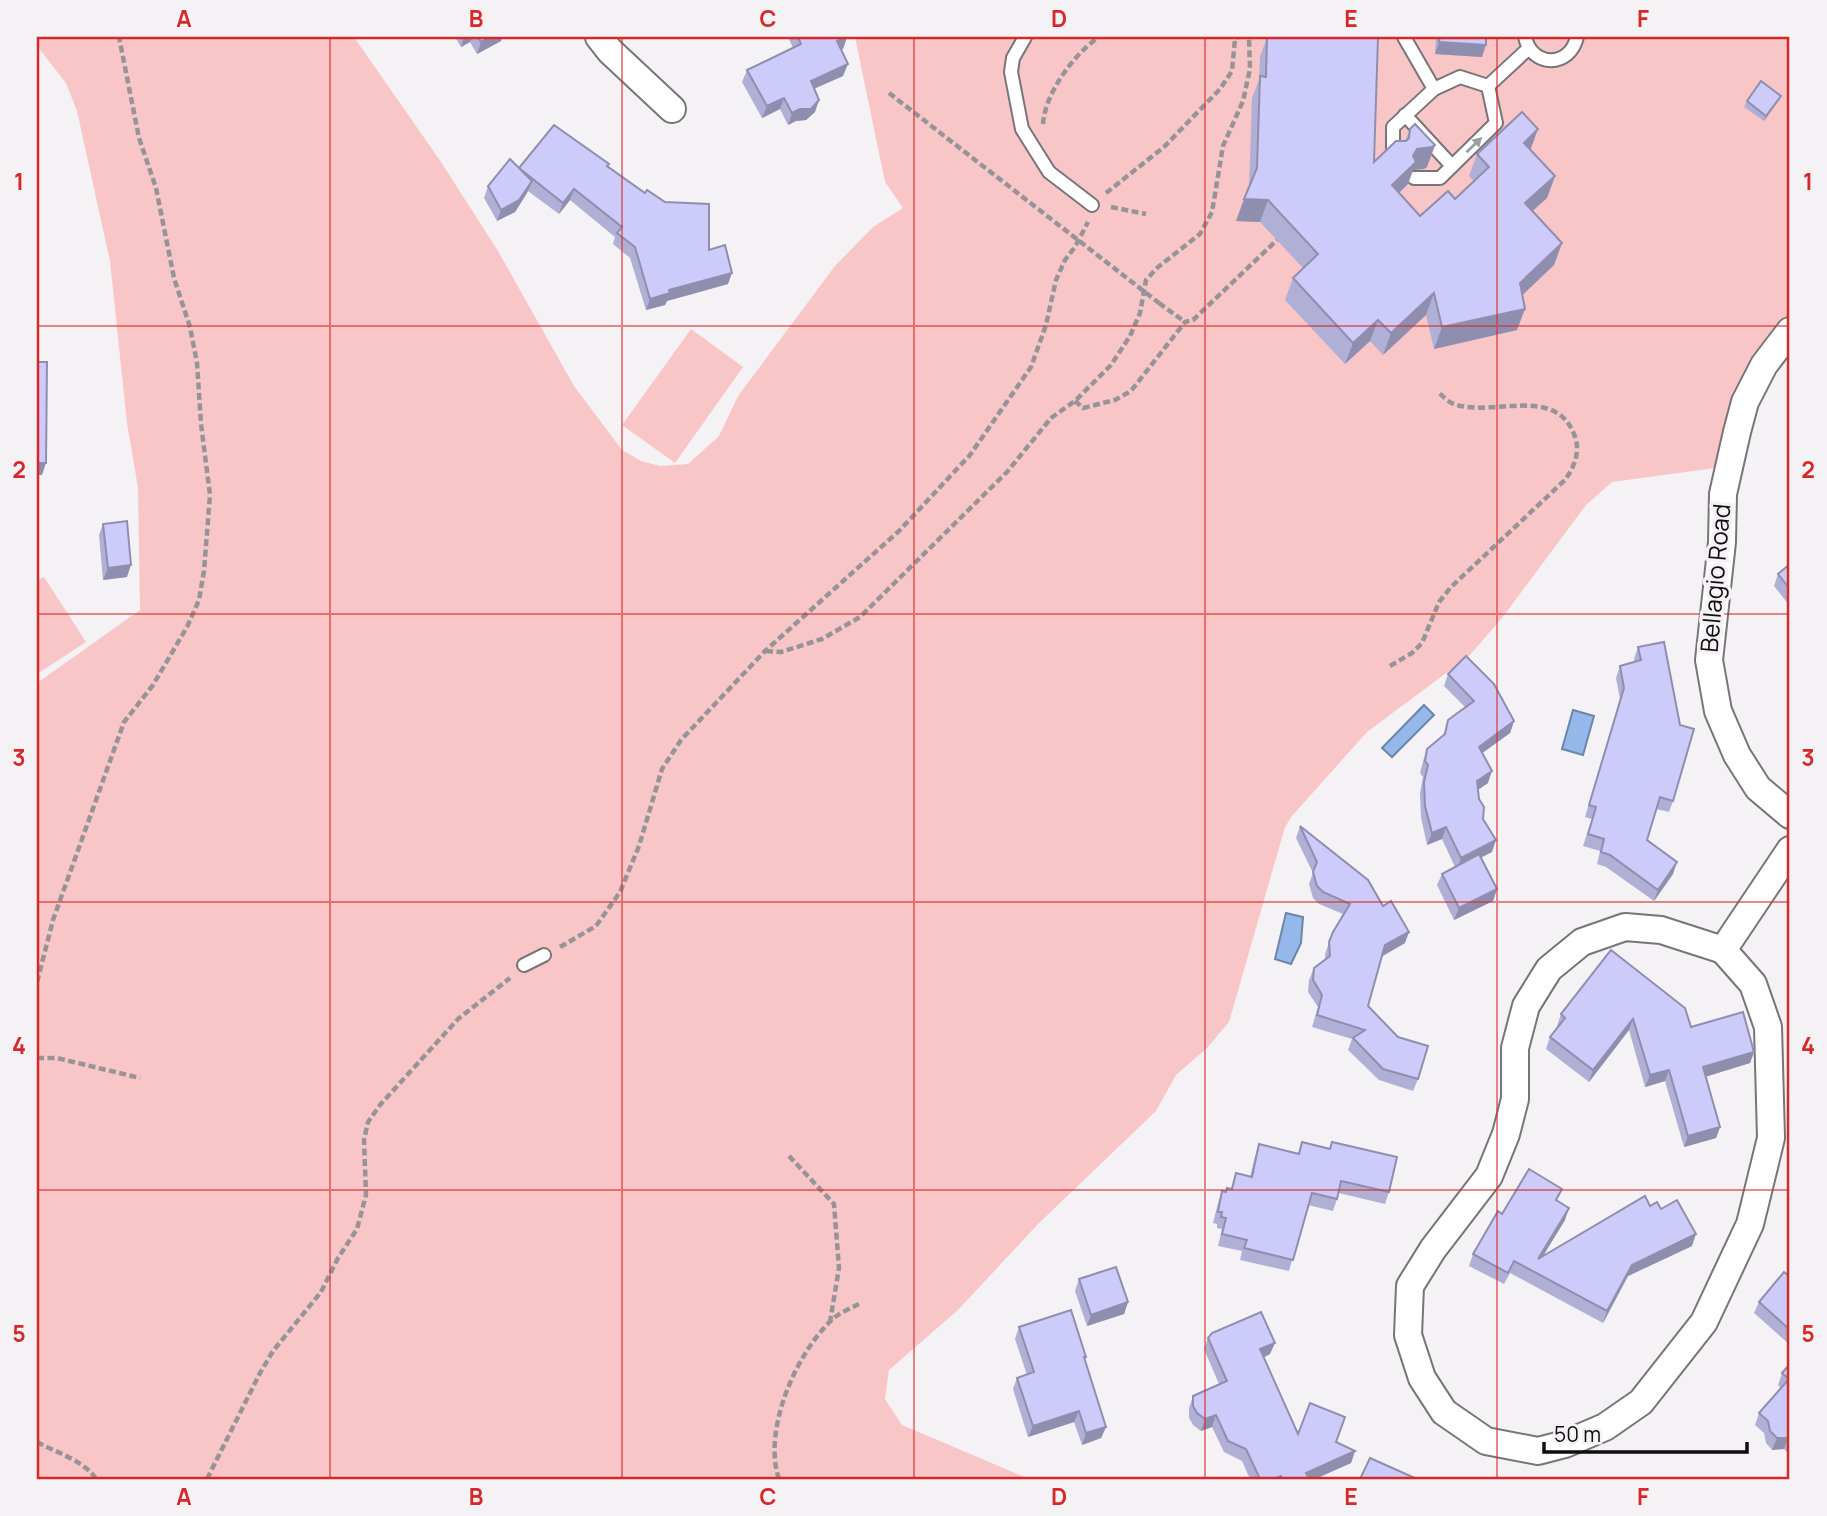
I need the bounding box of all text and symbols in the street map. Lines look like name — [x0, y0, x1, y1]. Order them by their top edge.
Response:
text: A — [176, 2, 192, 34]
text: B — [469, 2, 483, 34]
text: C — [760, 2, 777, 34]
text: D — [1051, 2, 1067, 34]
text: E — [1344, 2, 1358, 34]
text: F — [1637, 2, 1649, 34]
one-way arrow — [1465, 137, 1482, 153]
text: 1 — [14, 165, 24, 197]
text: 1 — [1803, 165, 1813, 197]
text: 2 — [12, 453, 26, 485]
text: 2 — [1801, 453, 1815, 485]
street label: Bellagio Road — [1692, 502, 1737, 654]
text: 3 — [12, 741, 26, 773]
text: 3 — [1801, 741, 1815, 773]
text: 4 — [12, 1029, 26, 1061]
text: 4 — [1801, 1029, 1815, 1061]
text: 5 — [12, 1317, 26, 1349]
text: 5 — [1801, 1317, 1815, 1349]
scale bar — [1544, 1411, 1746, 1455]
text: 50 m — [1554, 1420, 1601, 1448]
text: A — [176, 1480, 192, 1512]
text: B — [469, 1480, 483, 1512]
text: C — [760, 1480, 777, 1512]
text: D — [1051, 1480, 1067, 1512]
text: E — [1344, 1480, 1358, 1512]
text: F — [1637, 1480, 1649, 1512]

